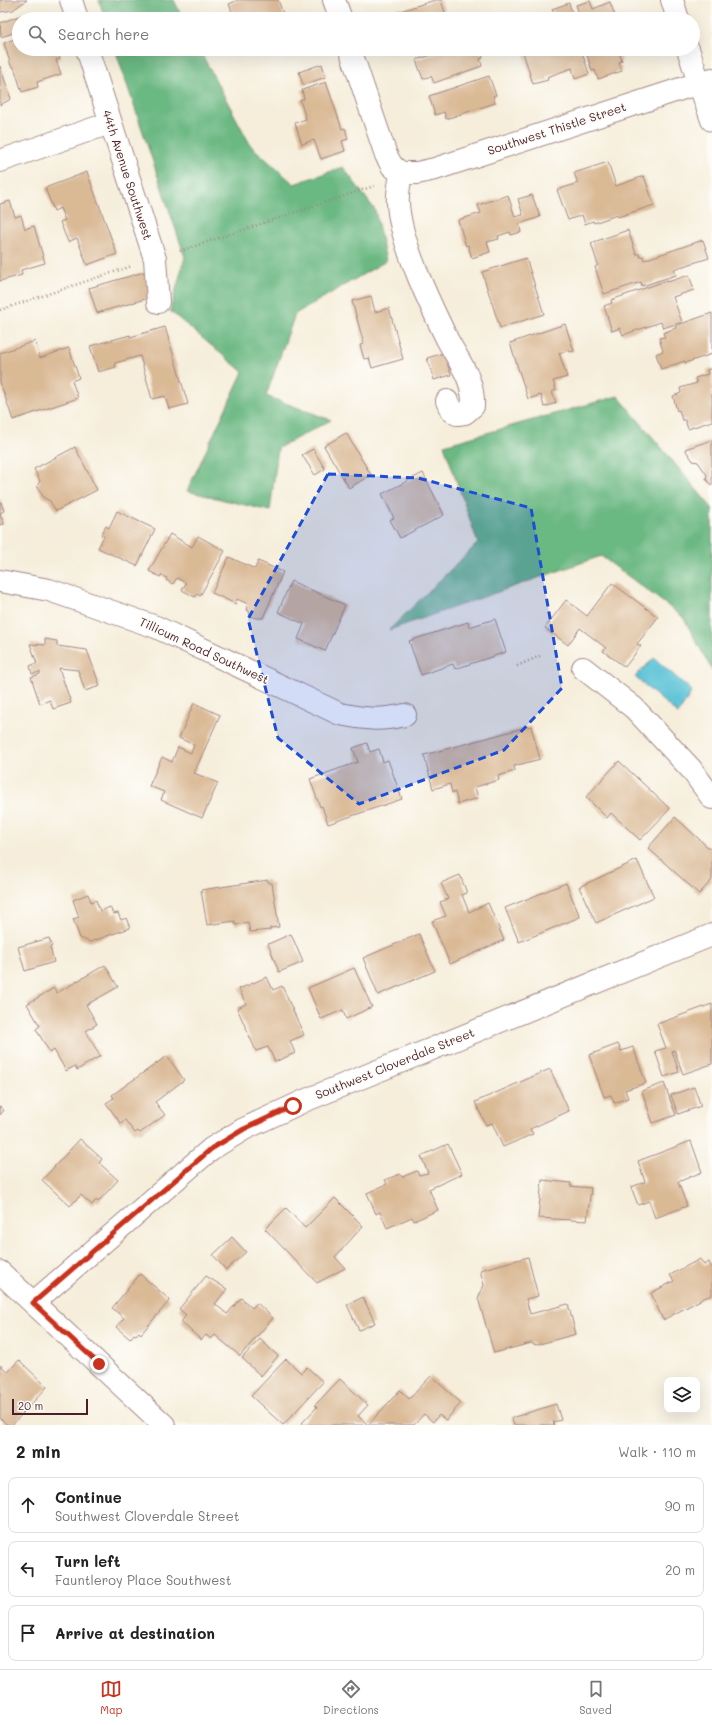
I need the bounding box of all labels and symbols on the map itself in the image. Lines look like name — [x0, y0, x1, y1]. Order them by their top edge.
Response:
street label: Southwest Thistle Street — [485, 98, 628, 158]
street label: 44th Avenue Southwest — [99, 108, 157, 242]
street label: Tillicum Road Southwest — [137, 613, 272, 687]
street label: Southwest Cloverdale Street — [313, 1024, 477, 1102]
route start — [284, 1097, 302, 1115]
route end — [90, 1355, 108, 1373]
scale bar — [12, 1397, 88, 1416]

